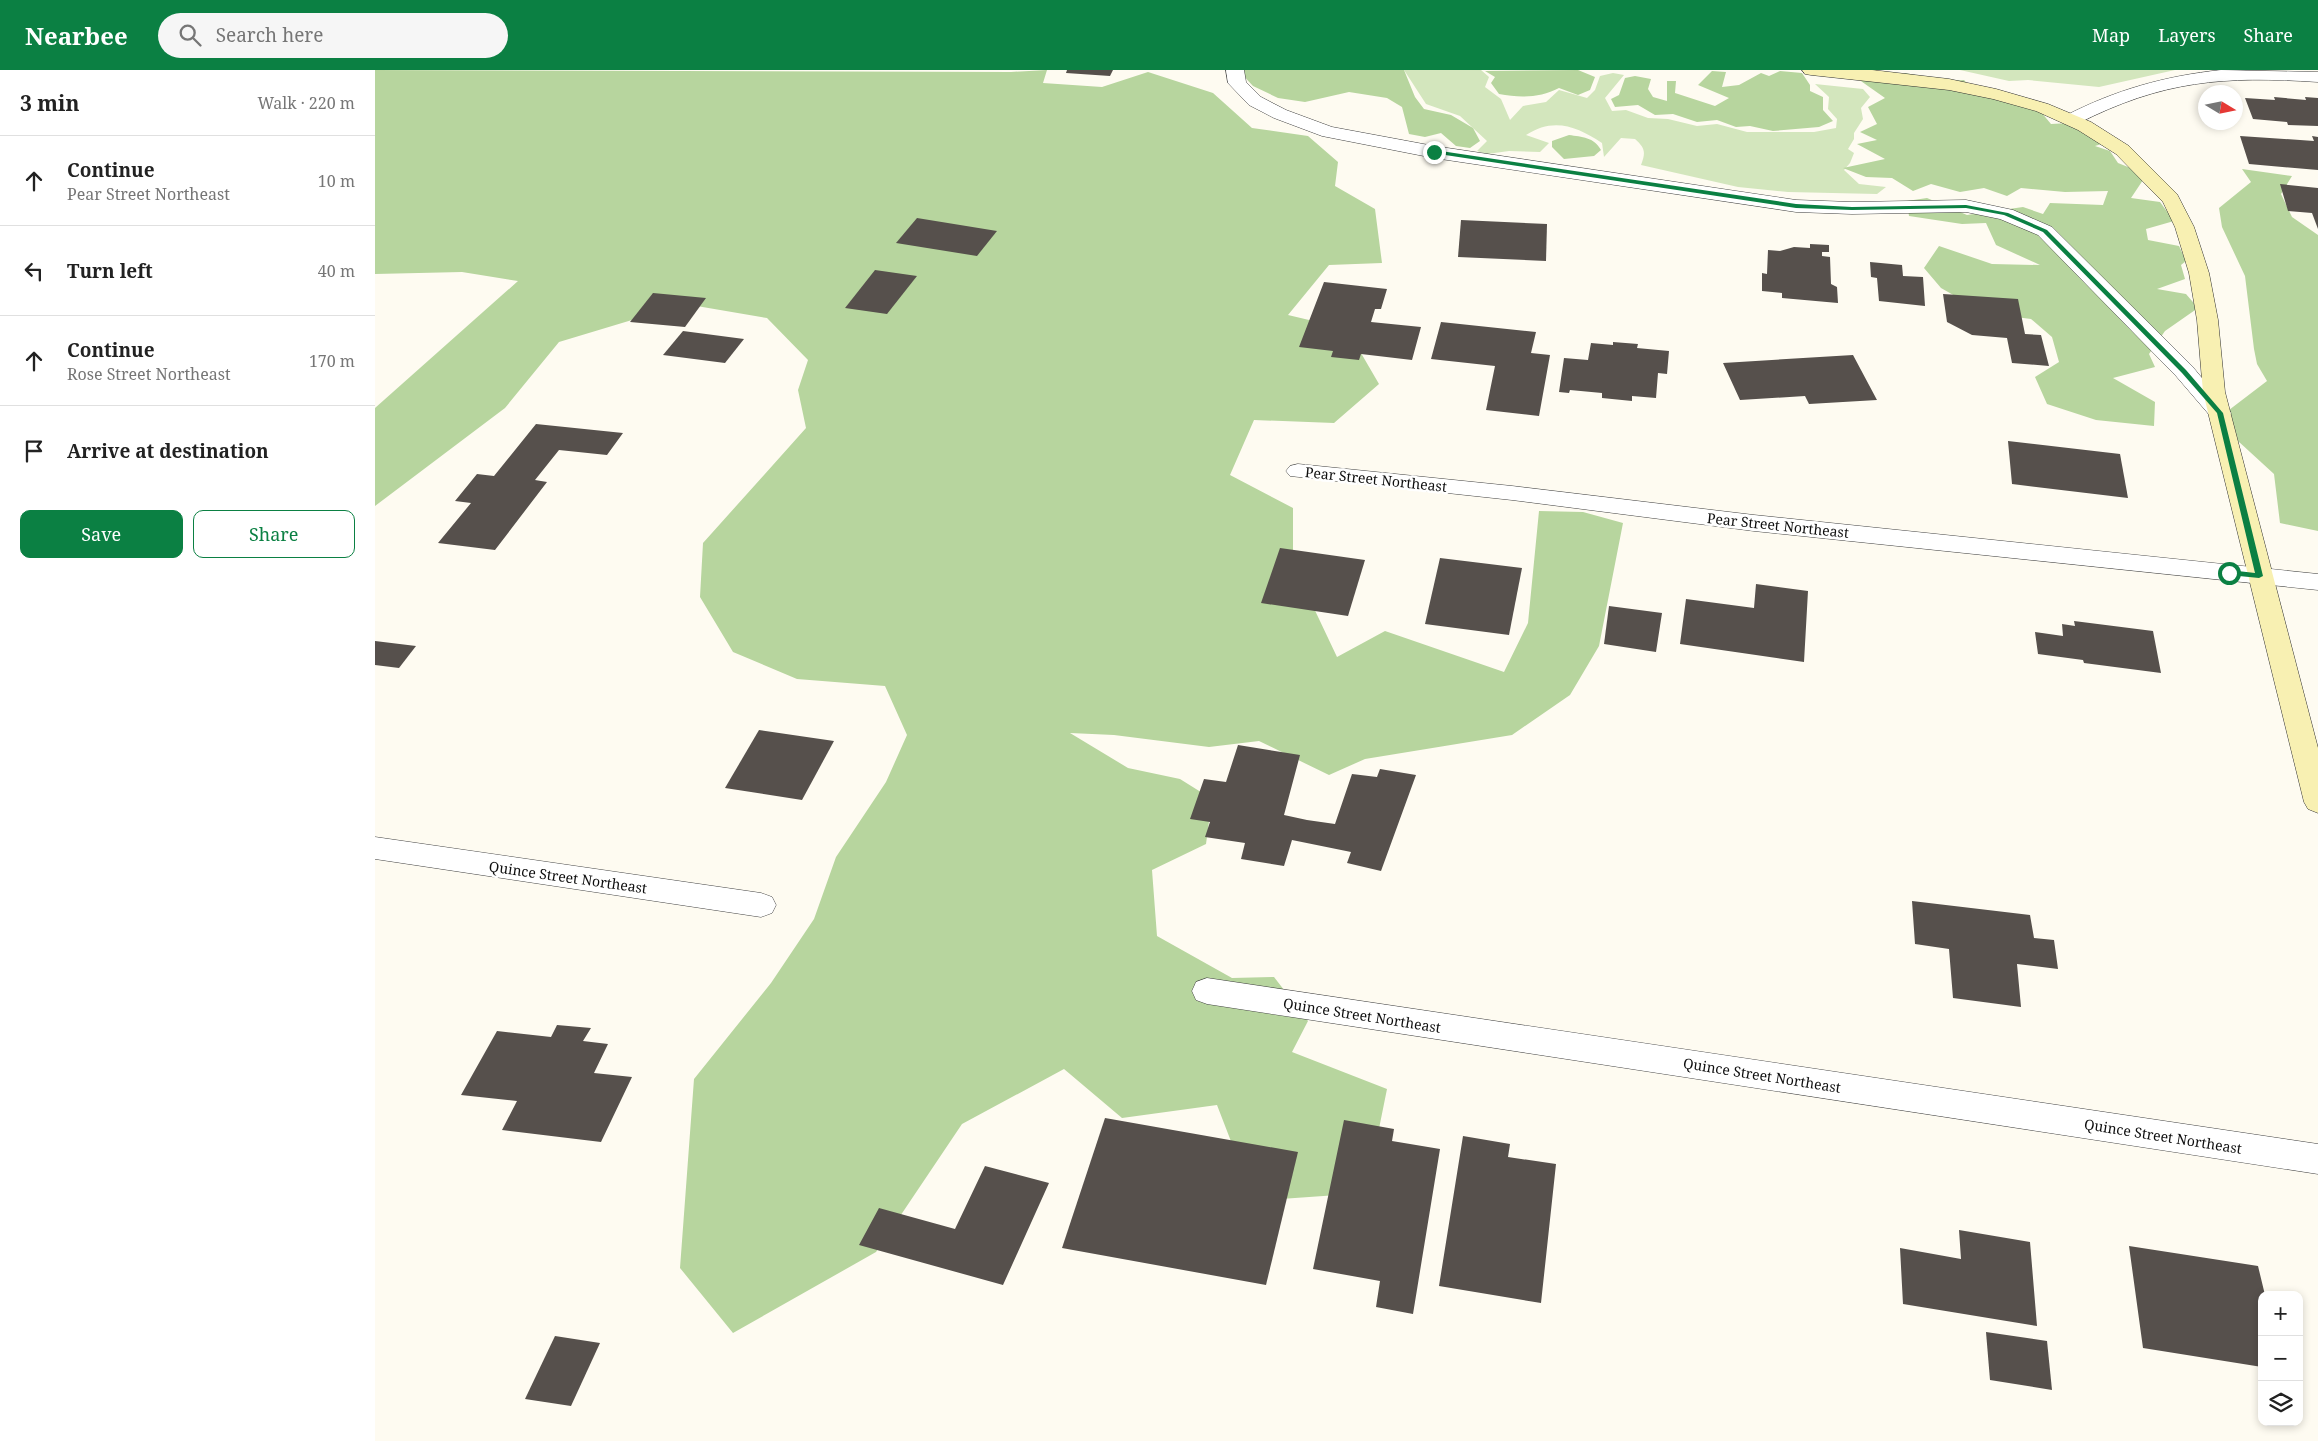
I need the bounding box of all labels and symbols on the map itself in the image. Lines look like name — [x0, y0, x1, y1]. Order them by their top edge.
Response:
north arrow — [2198, 85, 2243, 130]
route end — [1423, 141, 1446, 164]
street label: Pear Street Northeast — [1304, 462, 1448, 496]
street label: Pear Street Northeast — [1706, 508, 1850, 542]
route start — [2218, 562, 2241, 585]
street label: Quince Street Northeast — [488, 857, 648, 898]
street label: Quince Street Northeast — [1282, 993, 1442, 1037]
street label: Quince Street Northeast — [1682, 1053, 1842, 1097]
street label: Quince Street Northeast — [2083, 1114, 2243, 1158]

